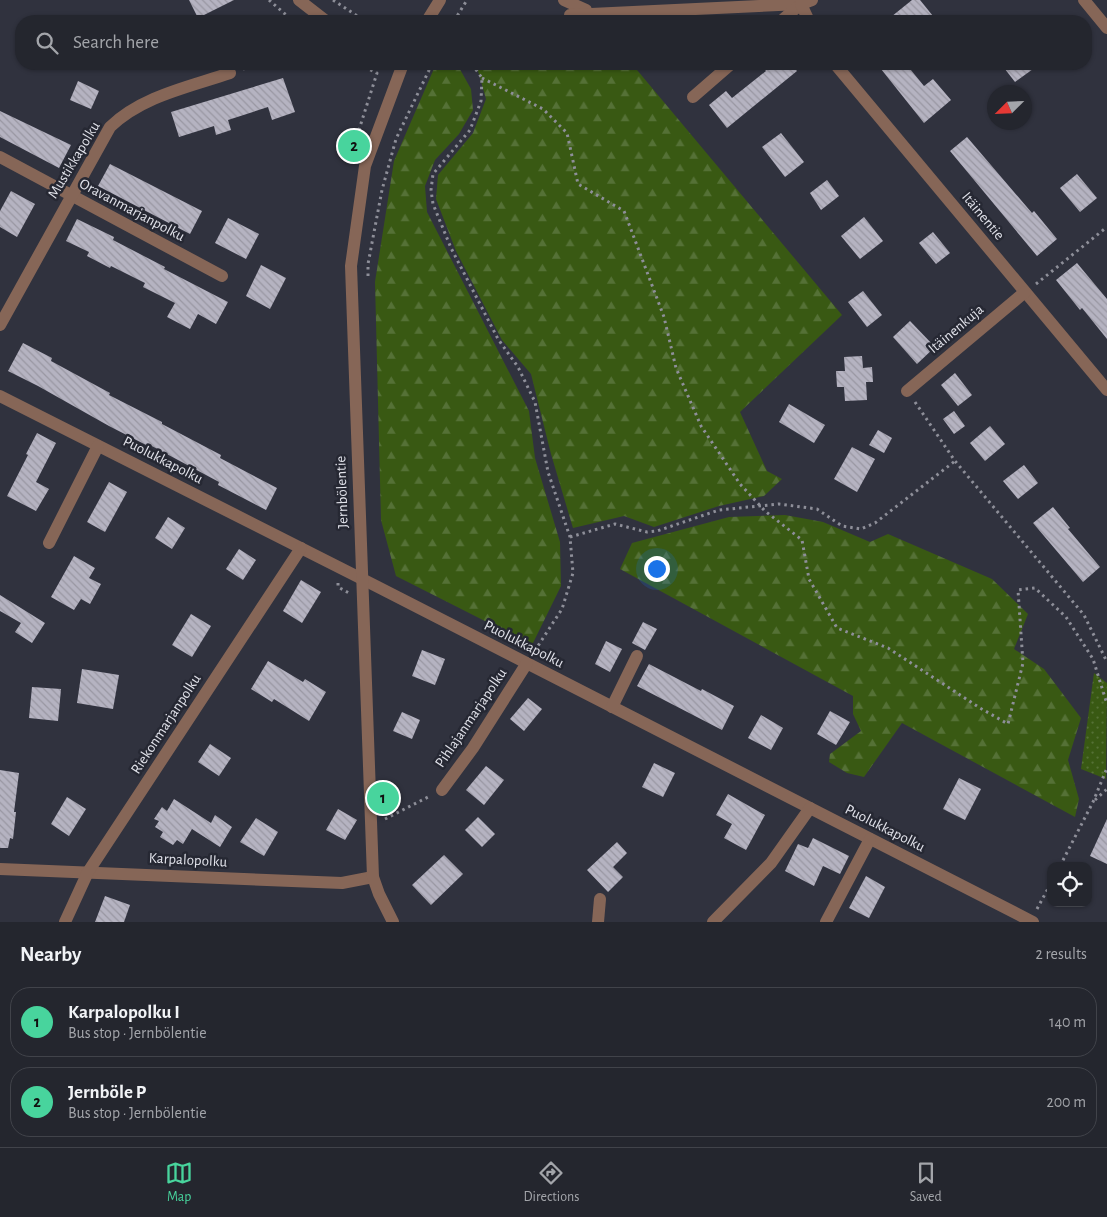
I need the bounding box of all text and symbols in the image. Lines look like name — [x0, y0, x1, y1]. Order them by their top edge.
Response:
search box — [15, 15, 1092, 70]
icon: search — [33, 29, 61, 57]
text: Search here — [73, 33, 159, 52]
north arrow — [987, 85, 1032, 130]
street label: Mustikkapolku — [45, 119, 103, 201]
pin: 2 — [338, 127, 370, 165]
street label: Oravanmarjanpolku — [77, 176, 187, 244]
street label: Itäinentie — [959, 189, 1007, 243]
street label: Itäinenkuja — [926, 302, 987, 356]
street label: Puolukkapolku — [121, 433, 206, 487]
street label: Jernbölentie — [333, 455, 351, 529]
your location — [644, 556, 670, 582]
street label: Puolukkapolku — [482, 617, 567, 671]
street label: Pihlajanmarjapolku — [432, 665, 510, 770]
street label: Riekonmarjanpolku — [128, 671, 204, 777]
pin: 1 — [367, 779, 399, 817]
street label: Puolukkapolku — [843, 801, 928, 855]
street label: Karpalopolku — [148, 850, 228, 870]
map controls — [1047, 862, 1092, 907]
button: locate — [1047, 862, 1092, 907]
text: Nearby — [20, 944, 81, 965]
text: 2 results — [1035, 946, 1087, 962]
text: Karpalopolku I — [68, 1003, 180, 1022]
text: 1 — [34, 1014, 40, 1030]
text: 140 m — [1049, 1014, 1086, 1030]
text: Bus stop · Jernbölentie — [68, 1025, 207, 1041]
text: Jernböle P — [68, 1083, 146, 1102]
text: 2 — [33, 1094, 41, 1110]
text: 200 m — [1046, 1094, 1086, 1110]
text: Bus stop · Jernbölentie — [68, 1105, 207, 1121]
tab: Map — [165, 1159, 193, 1206]
tab: Directions — [524, 1159, 579, 1206]
tab: Saved — [910, 1159, 942, 1206]

